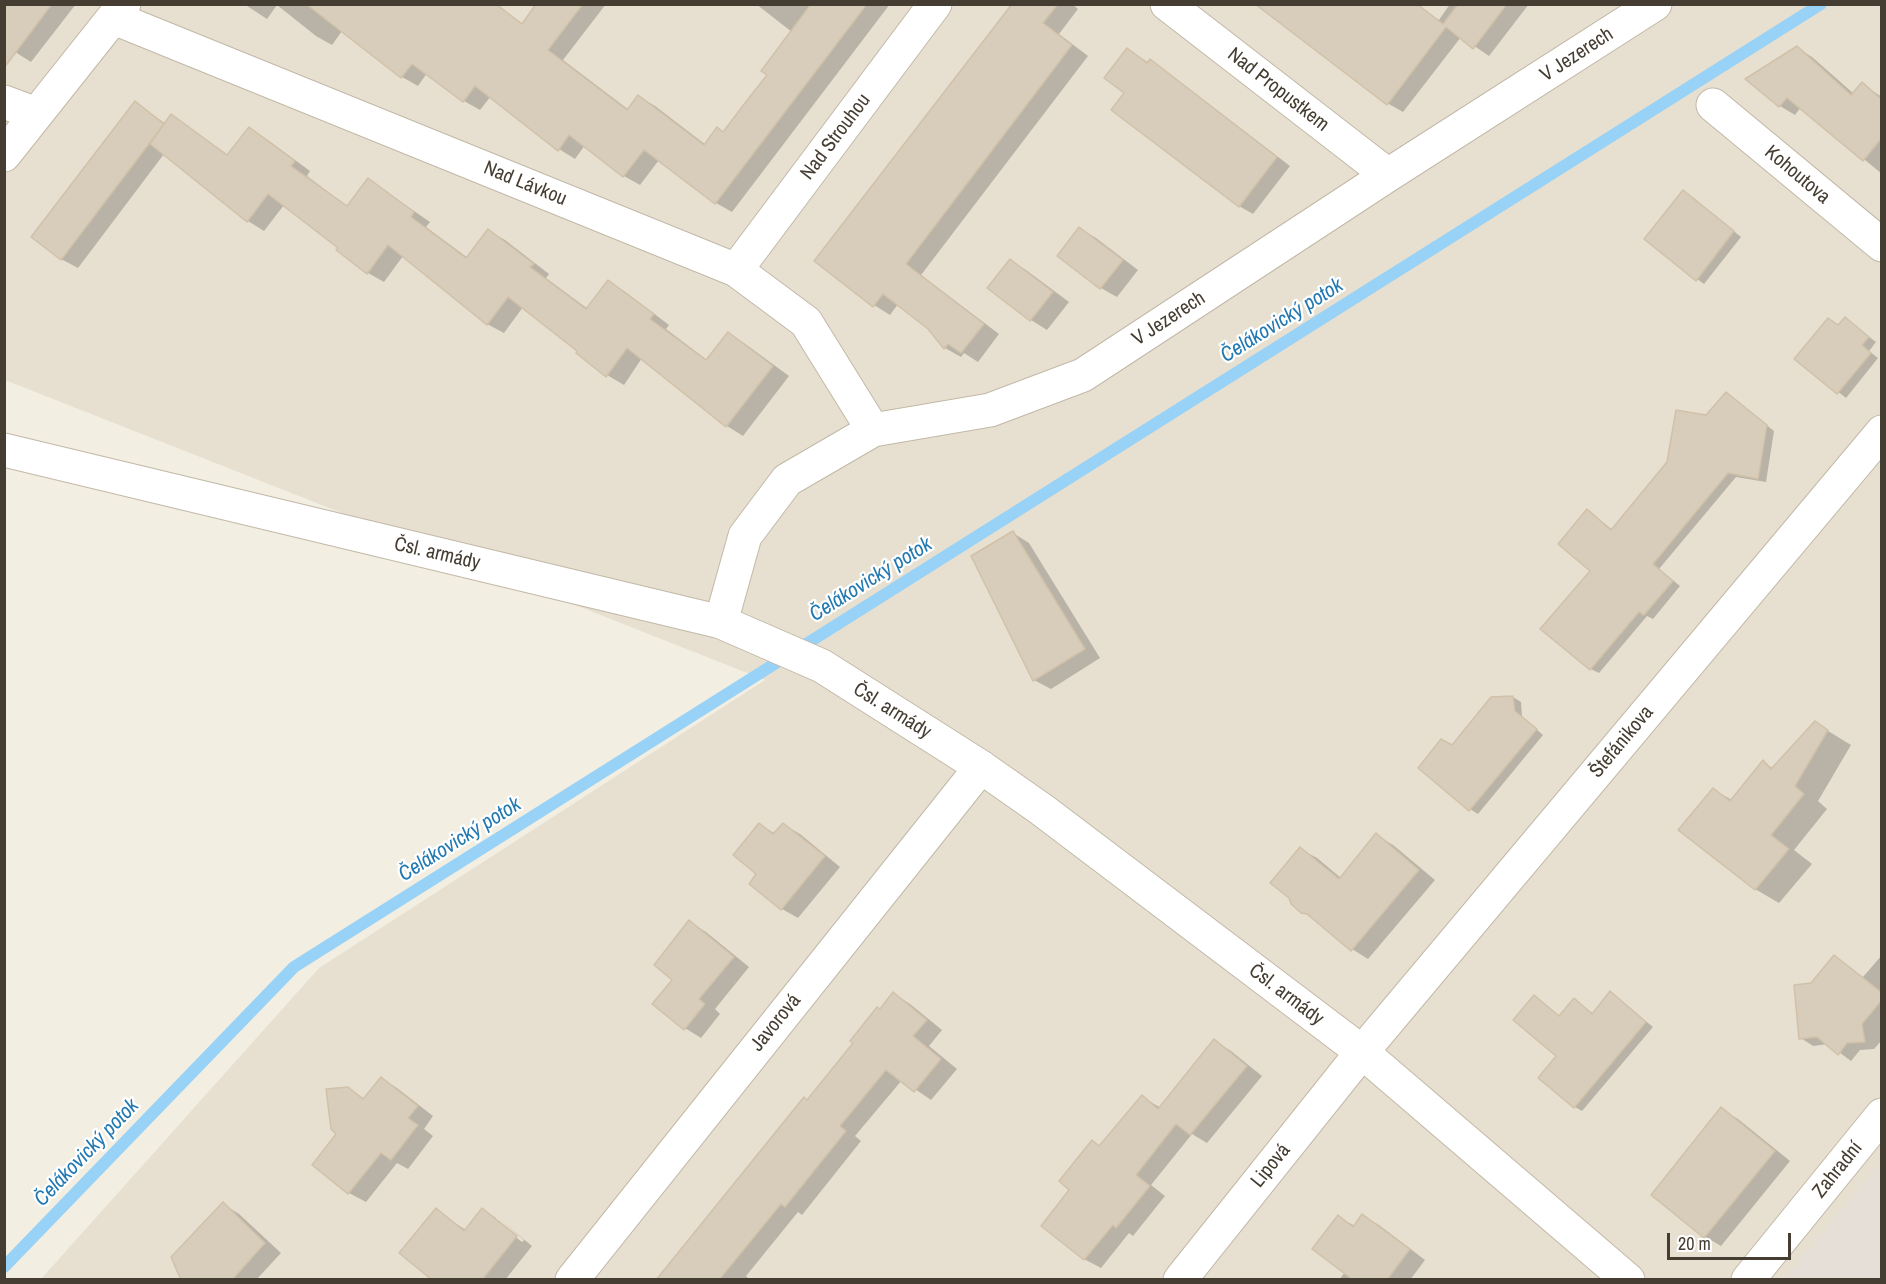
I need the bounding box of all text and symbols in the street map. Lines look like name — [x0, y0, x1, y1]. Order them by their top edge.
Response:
street label: V Jezerech — [1536, 23, 1618, 87]
street label: Nad Propustkem — [1222, 43, 1334, 137]
street label: Nad Strouhou — [796, 89, 876, 185]
street label: Kohoutova — [1759, 141, 1835, 209]
street label: Nad Lávkou — [480, 156, 570, 212]
water label: Čelákovický potok — [1216, 273, 1348, 369]
street label: V Jezerech — [1128, 287, 1210, 351]
street label: Čsl. armády — [392, 532, 482, 576]
water label: Čelákovický potok — [805, 532, 937, 628]
street label: Čsl. armády — [849, 678, 935, 744]
street label: Štefánikova — [1585, 701, 1659, 783]
water label: Čelákovický potok — [394, 792, 526, 888]
street label: Čsl. armády — [1244, 959, 1328, 1031]
street label: Javorová — [746, 990, 806, 1056]
water label: Čelákovický potok — [29, 1094, 145, 1212]
street label: Zahradní — [1808, 1137, 1868, 1203]
street label: Lipová — [1246, 1139, 1296, 1193]
scale bar — [1670, 1221, 1794, 1259]
text: 20 m — [1678, 1231, 1711, 1256]

